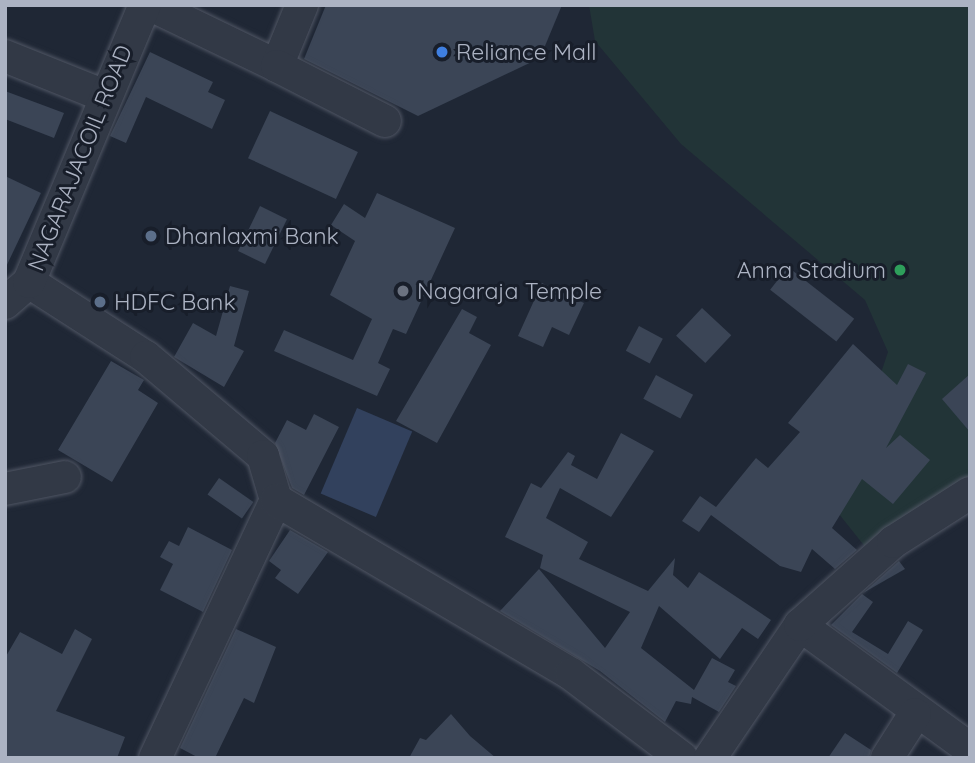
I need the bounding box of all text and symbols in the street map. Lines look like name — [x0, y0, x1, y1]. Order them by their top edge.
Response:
place label: Reliance Mall — [456, 38, 596, 66]
street label: NAGARAJACOIL ROAD — [22, 41, 138, 275]
marker: Reliance Mall — [434, 44, 450, 60]
place label: Dhanlaxmi Bank — [165, 222, 339, 250]
marker: Dhanlaxmi Bank — [143, 228, 159, 244]
place label: Anna Stadium — [737, 256, 886, 284]
marker: Anna Stadium — [892, 262, 908, 278]
place label: Nagaraja Temple — [417, 277, 602, 305]
marker: Nagaraja Temple — [395, 283, 411, 299]
place label: HDFC Bank — [114, 288, 236, 316]
marker: HDFC Bank — [92, 294, 108, 310]

